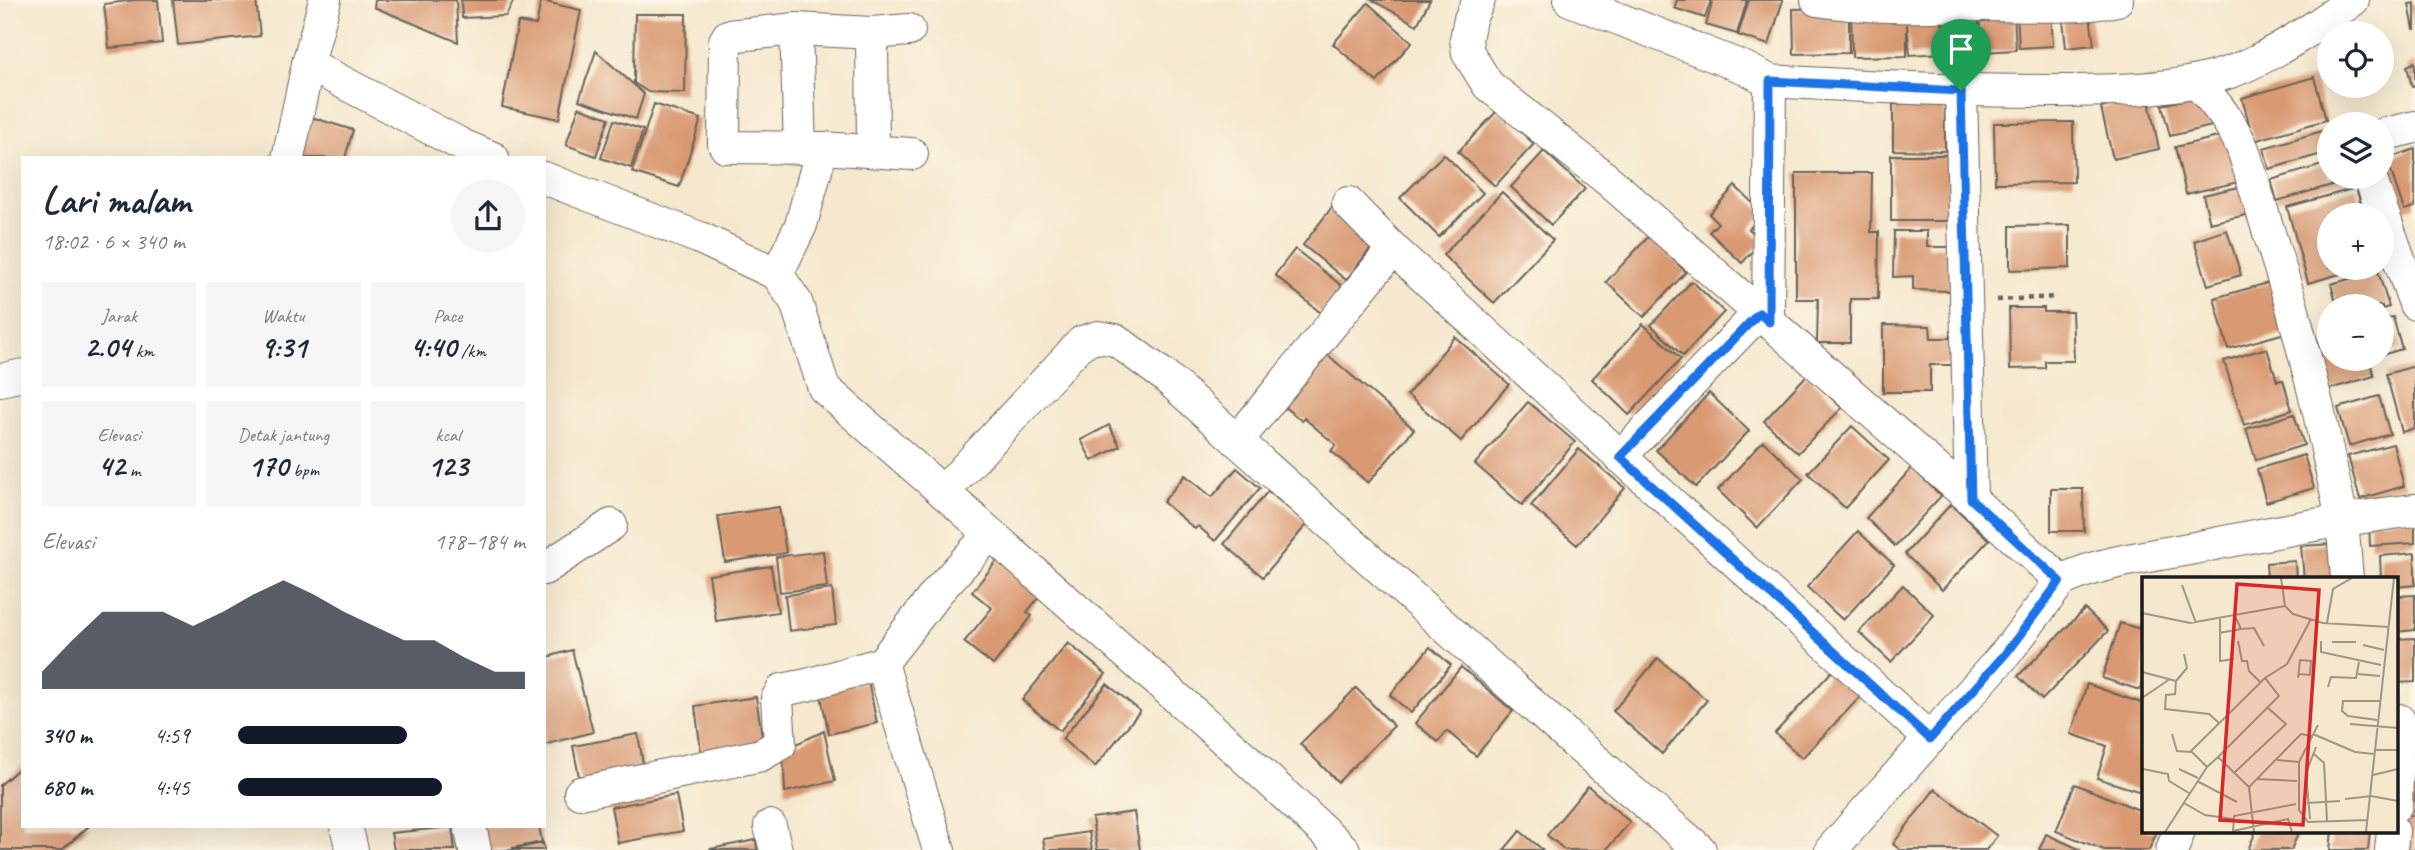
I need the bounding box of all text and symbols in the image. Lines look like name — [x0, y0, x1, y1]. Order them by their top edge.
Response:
pin — [1931, 19, 1991, 91]
map controls — [2317, 21, 2394, 371]
button: locate — [2317, 21, 2394, 98]
icon: arrive — [1942, 30, 1980, 68]
button: layers — [2317, 112, 2394, 189]
text: Lari malam — [42, 177, 190, 224]
button: share — [451, 179, 525, 253]
button: + — [2317, 203, 2394, 280]
text: 18:02 · 6 × 340 m — [42, 227, 185, 256]
button: − — [2317, 294, 2394, 371]
text: Jarak — [102, 304, 137, 328]
text: Waktu — [262, 304, 305, 328]
text: Pace — [433, 304, 462, 328]
text: 2.04 — [84, 328, 131, 366]
text: 9:31 — [260, 328, 307, 366]
text: 4:40 — [410, 328, 456, 366]
text: km — [131, 339, 154, 363]
text: /km — [456, 339, 486, 363]
text: Elevasi — [97, 423, 141, 447]
text: Detak jantung — [238, 423, 329, 447]
text: kcal — [435, 423, 460, 447]
text: 42 — [98, 447, 125, 485]
text: 170 — [248, 447, 288, 485]
text: 123 — [428, 447, 468, 485]
text: m — [125, 458, 140, 482]
text: bpm — [288, 458, 319, 482]
text: Elevasi — [42, 527, 95, 556]
text: 178–184 m — [434, 527, 525, 556]
inset map — [2142, 577, 2398, 832]
text: 340 m — [42, 721, 92, 750]
text: 4:59 — [154, 721, 190, 750]
text: 680 m — [42, 773, 92, 802]
text: 4:45 — [154, 773, 190, 802]

